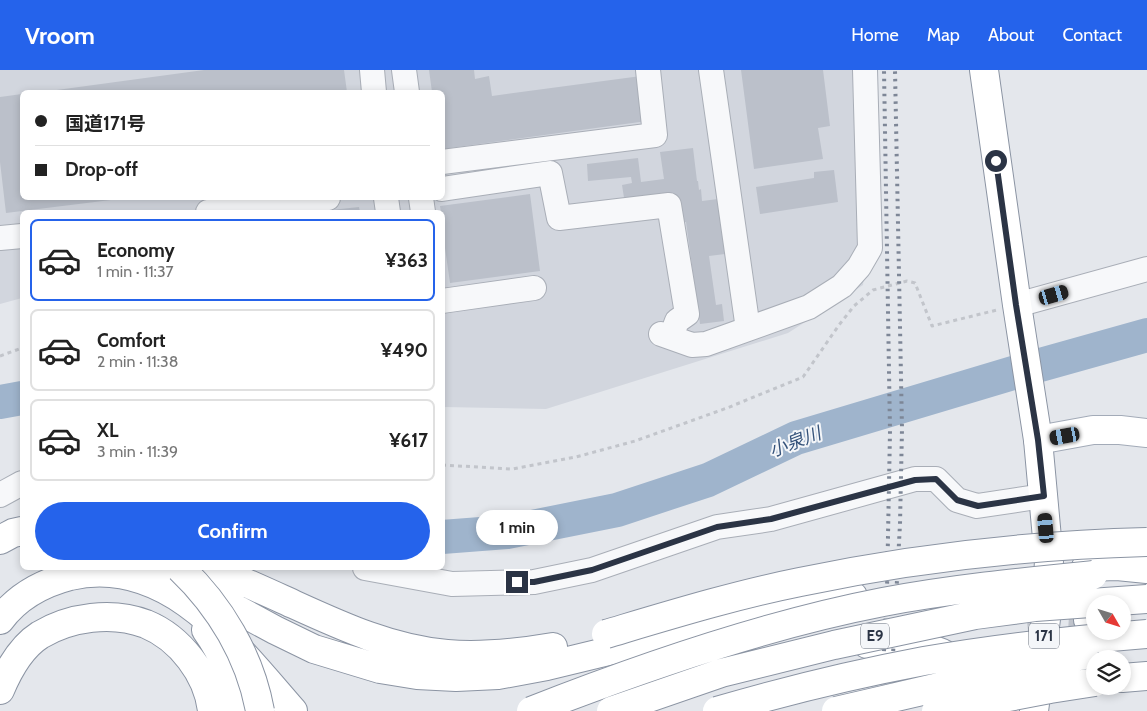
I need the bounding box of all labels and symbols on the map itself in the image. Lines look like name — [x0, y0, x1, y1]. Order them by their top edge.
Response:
route start — [985, 150, 1007, 172]
car — [1037, 284, 1070, 306]
water label: 小泉川 — [766, 421, 826, 462]
car — [1048, 426, 1081, 446]
callout: 1 min — [476, 510, 558, 544]
car — [1037, 512, 1054, 544]
route end — [506, 571, 528, 593]
north arrow — [1086, 595, 1131, 640]
road number: E9 — [861, 624, 889, 648]
road number: 171 — [1029, 624, 1059, 648]

